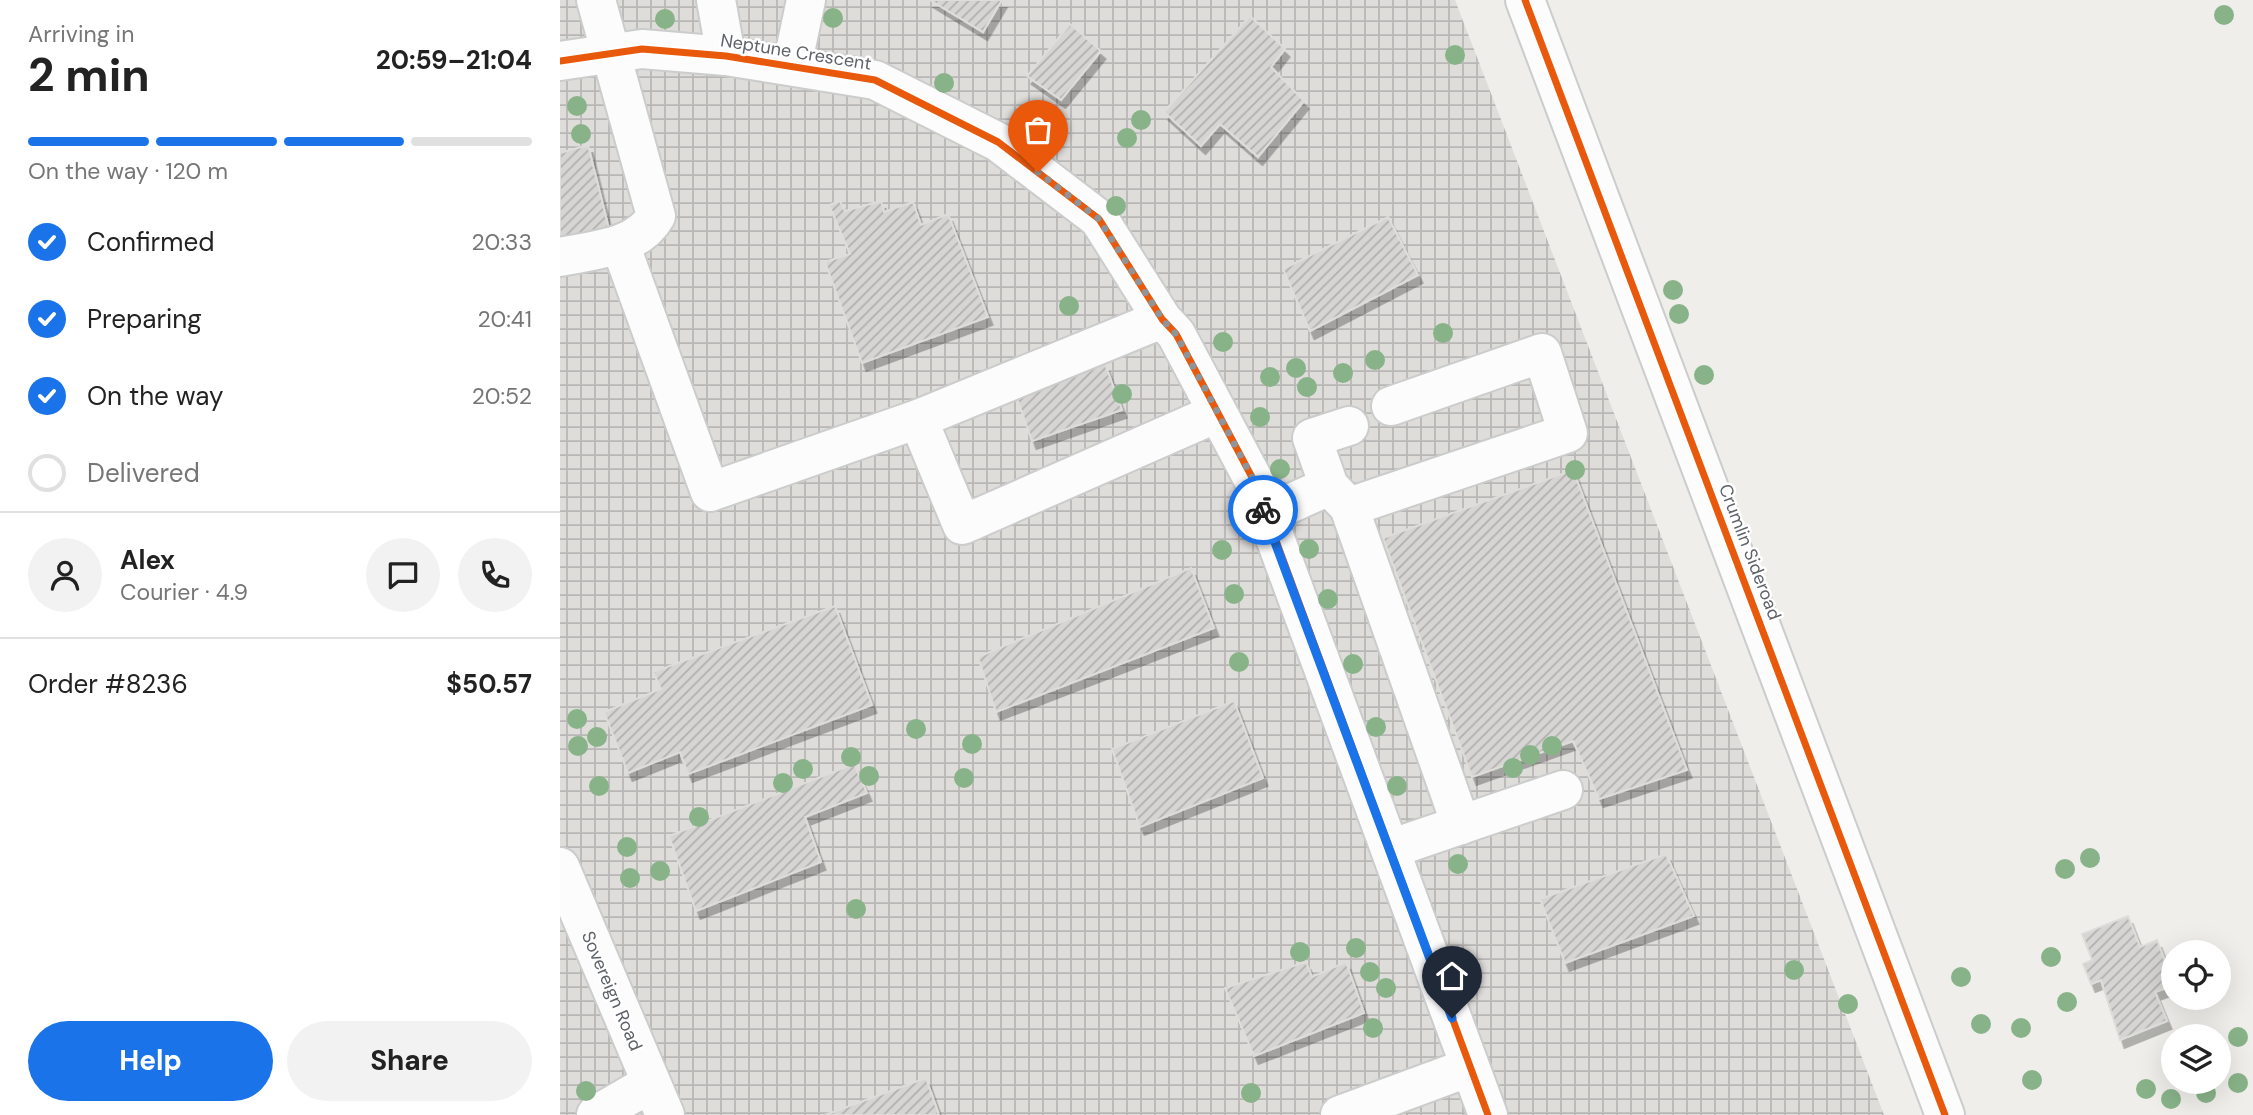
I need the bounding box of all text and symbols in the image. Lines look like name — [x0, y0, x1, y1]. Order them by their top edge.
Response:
text: Arriving in — [28, 19, 134, 49]
street label: Neptune Crescent — [719, 28, 873, 76]
text: 20:59–21:04 — [376, 43, 532, 77]
text: 2 min — [28, 45, 150, 105]
pin — [1008, 100, 1068, 172]
icon: bag — [1019, 111, 1057, 149]
text: On the way · 120 m — [28, 156, 228, 186]
icon: check — [28, 223, 66, 261]
text: Confirmed — [87, 225, 214, 259]
text: 20:33 — [471, 227, 532, 257]
icon: check — [28, 300, 66, 338]
text: Preparing — [87, 302, 202, 336]
text: 20:41 — [477, 304, 532, 334]
icon: check — [28, 377, 66, 415]
text: On the way — [87, 379, 223, 413]
text: 20:52 — [472, 381, 532, 411]
text: Delivered — [87, 456, 200, 490]
courier — [1228, 475, 1298, 545]
street label: Crumlin Sideroad — [1713, 481, 1787, 623]
icon: bike — [1244, 491, 1282, 529]
button: person — [28, 538, 102, 612]
button: chat — [366, 538, 440, 612]
button: phone — [458, 538, 532, 612]
text: Alex — [120, 543, 175, 577]
text: Courier · 4.9 — [120, 577, 248, 607]
text: Order #8236 — [28, 667, 188, 701]
text: $50.57 — [446, 667, 532, 701]
street label: Sovereign Road — [576, 927, 648, 1055]
map controls — [2161, 940, 2231, 1094]
button: locate — [2161, 940, 2231, 1010]
pin — [1422, 946, 1482, 1018]
icon: home — [1433, 957, 1471, 995]
button: Help — [28, 1021, 273, 1101]
button: Share — [287, 1021, 532, 1101]
button: layers — [2161, 1024, 2231, 1094]

